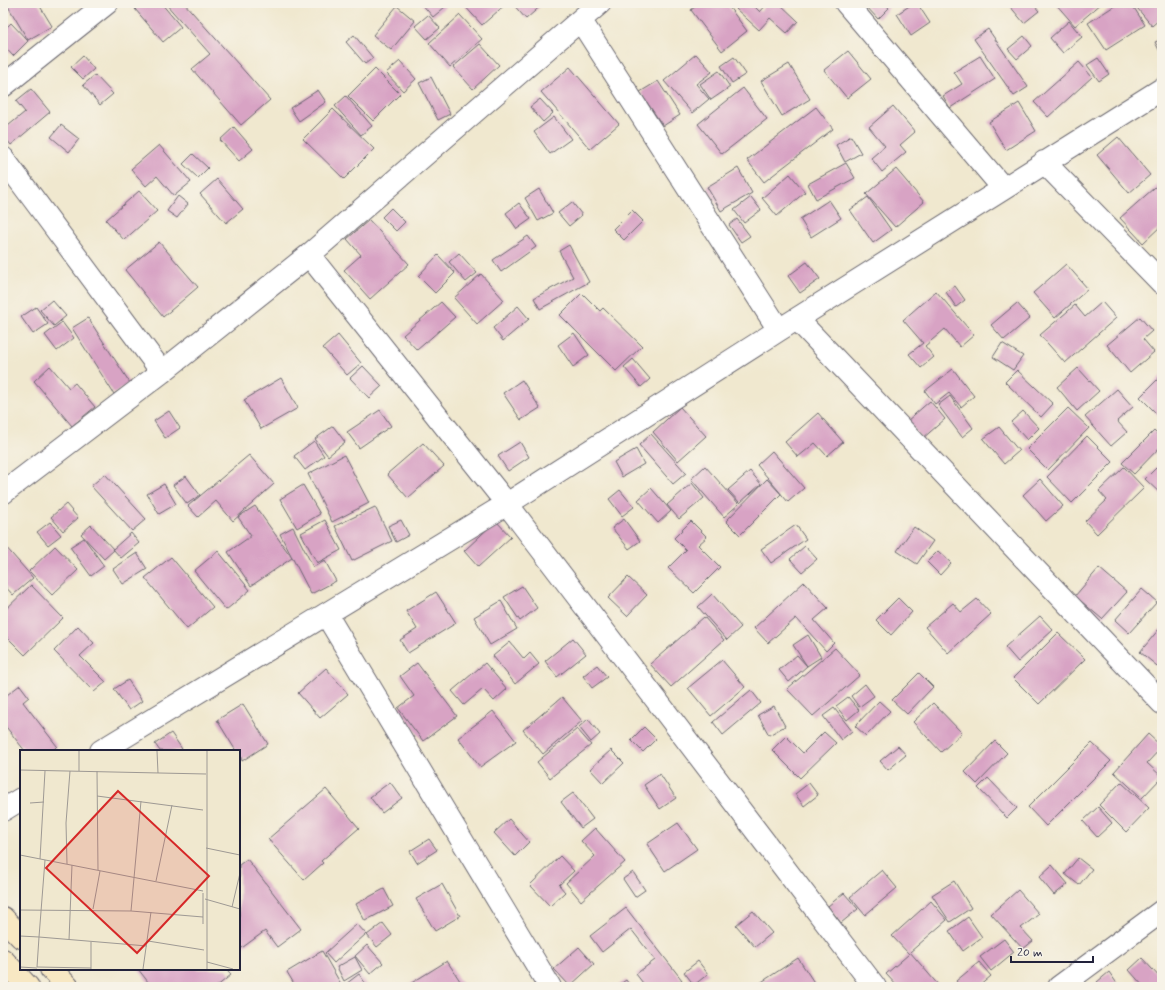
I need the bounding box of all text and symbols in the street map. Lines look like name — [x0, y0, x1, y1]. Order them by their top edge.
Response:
inset map — [20, 750, 240, 970]
scale bar — [1011, 938, 1093, 964]
text: 20 m — [1017, 945, 1043, 961]

